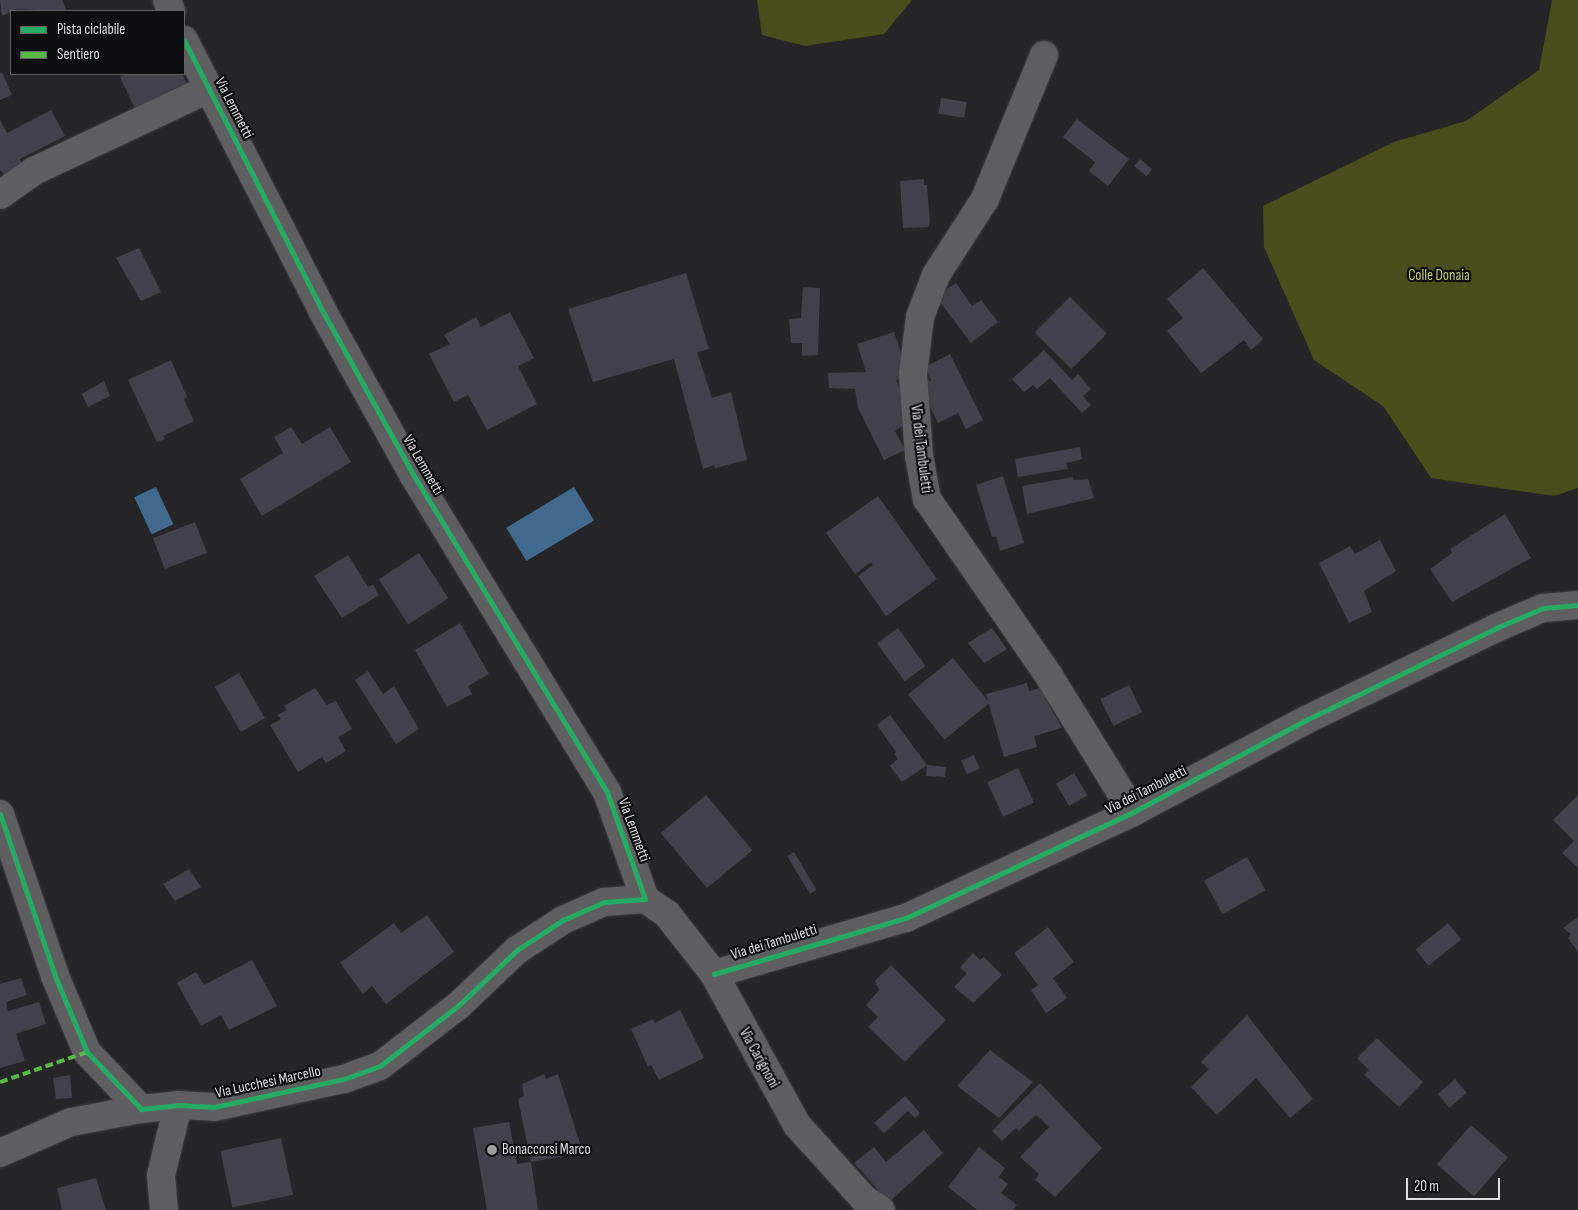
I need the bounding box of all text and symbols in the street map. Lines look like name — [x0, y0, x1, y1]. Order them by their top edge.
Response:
legend — [10, 10, 185, 75]
text: Pista ciclabile — [57, 20, 125, 39]
text: Sentiero — [57, 45, 100, 64]
street label: Via Lemmetti — [211, 74, 257, 142]
park label: Colle Donaia — [1408, 267, 1470, 285]
street label: Via dei Tambuletti — [907, 404, 935, 494]
street label: Via Lemmetti — [399, 432, 447, 498]
street label: Via dei Tambuletti — [1102, 762, 1190, 818]
street label: Via Lemmetti — [614, 796, 654, 864]
street label: Via dei Tambuletti — [729, 920, 819, 964]
street label: Via Carignoni — [735, 1025, 783, 1091]
street label: Via Lucchesi Marcello — [214, 1062, 322, 1102]
place label: Bonaccorsi Marco — [502, 1141, 591, 1159]
marker: Bonaccorsi Marco — [486, 1144, 498, 1156]
scale bar — [1408, 1168, 1502, 1200]
text: 20 m — [1414, 1177, 1439, 1196]

